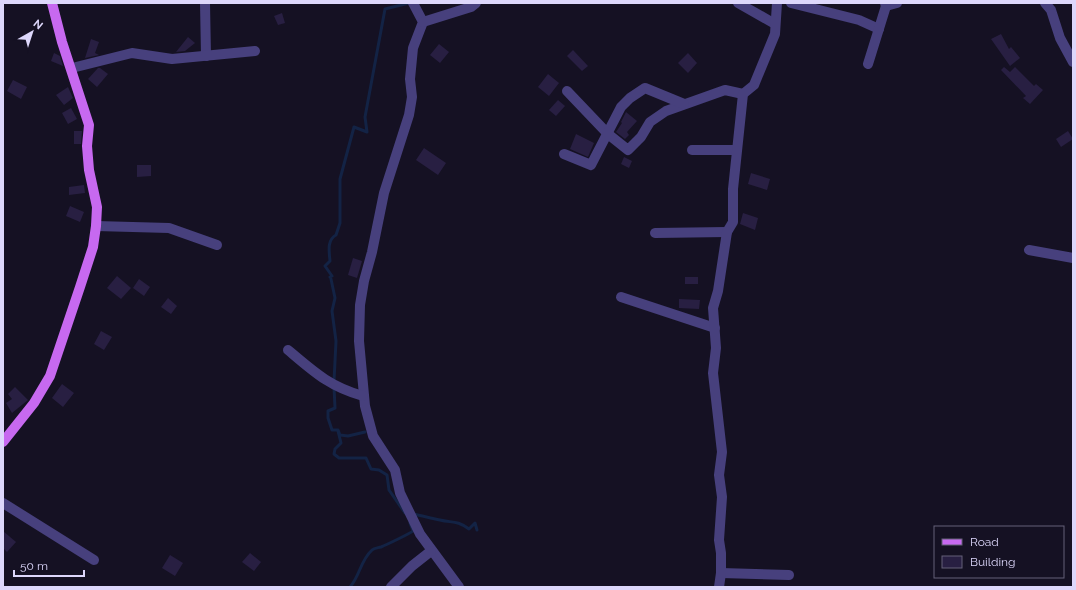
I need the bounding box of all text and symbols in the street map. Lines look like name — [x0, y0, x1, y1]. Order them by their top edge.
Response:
north arrow — [12, 12, 52, 52]
text: N — [31, 17, 45, 32]
legend — [934, 526, 1064, 578]
text: Road — [970, 535, 999, 549]
scale bar — [14, 552, 84, 578]
text: Building — [970, 555, 1016, 569]
text: 50 m — [20, 559, 48, 573]

